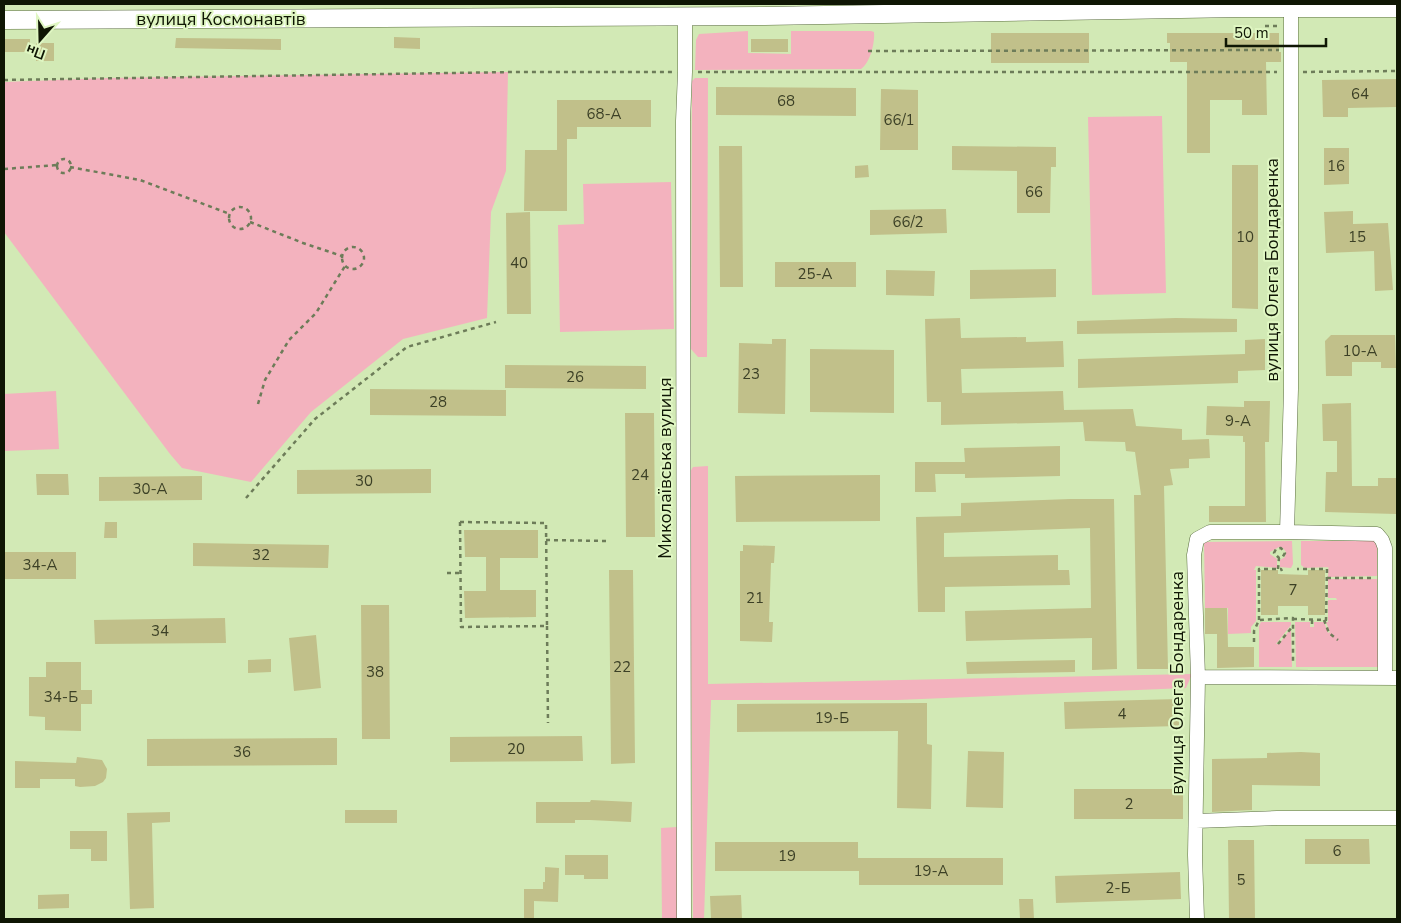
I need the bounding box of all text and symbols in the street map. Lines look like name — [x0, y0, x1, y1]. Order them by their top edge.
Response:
street label: вулиця Космонавтів — [136, 7, 306, 31]
north arrow — [15, 15, 65, 65]
scale bar — [1226, 15, 1326, 47]
text: 50 m — [1234, 23, 1269, 43]
text: Пн — [23, 40, 48, 64]
house number: 64 — [1351, 84, 1369, 104]
house number: 68 — [777, 91, 795, 111]
house number: 68-А — [586, 104, 622, 124]
house number: 66/1 — [883, 110, 915, 130]
house number: 16 — [1327, 156, 1345, 176]
street label: вулиця Олега Бондаренка — [1260, 158, 1284, 382]
house number: 66 — [1025, 182, 1043, 202]
house number: 66/2 — [892, 212, 924, 232]
house number: 10 — [1236, 227, 1254, 247]
house number: 15 — [1348, 227, 1366, 247]
house number: 40 — [510, 253, 528, 273]
house number: 25-А — [797, 264, 833, 284]
house number: 10-А — [1342, 341, 1378, 361]
house number: 23 — [742, 364, 760, 384]
house number: 26 — [566, 367, 584, 387]
street label: Миколаївська вулиця — [653, 377, 677, 559]
house number: 28 — [429, 392, 447, 412]
house number: 9-А — [1225, 411, 1251, 431]
house number: 24 — [631, 465, 649, 485]
house number: 30 — [355, 471, 373, 491]
house number: 30-А — [132, 479, 168, 499]
house number: 32 — [252, 545, 270, 565]
house number: 34-А — [22, 555, 58, 575]
street label: вулиця Олега Бондаренка — [1165, 571, 1189, 795]
house number: 7 — [1288, 580, 1298, 600]
house number: 21 — [746, 588, 764, 608]
house number: 34 — [151, 621, 169, 641]
house number: 22 — [613, 657, 631, 677]
house number: 38 — [366, 662, 384, 682]
house number: 34-Б — [44, 687, 78, 707]
house number: 4 — [1117, 704, 1127, 724]
house number: 19-Б — [815, 708, 849, 728]
house number: 20 — [507, 739, 525, 759]
house number: 36 — [233, 742, 251, 762]
house number: 2 — [1124, 794, 1134, 814]
house number: 6 — [1332, 841, 1342, 861]
house number: 19 — [778, 846, 796, 866]
house number: 19-А — [913, 861, 949, 881]
house number: 5 — [1236, 870, 1246, 890]
house number: 2-Б — [1105, 878, 1131, 898]

